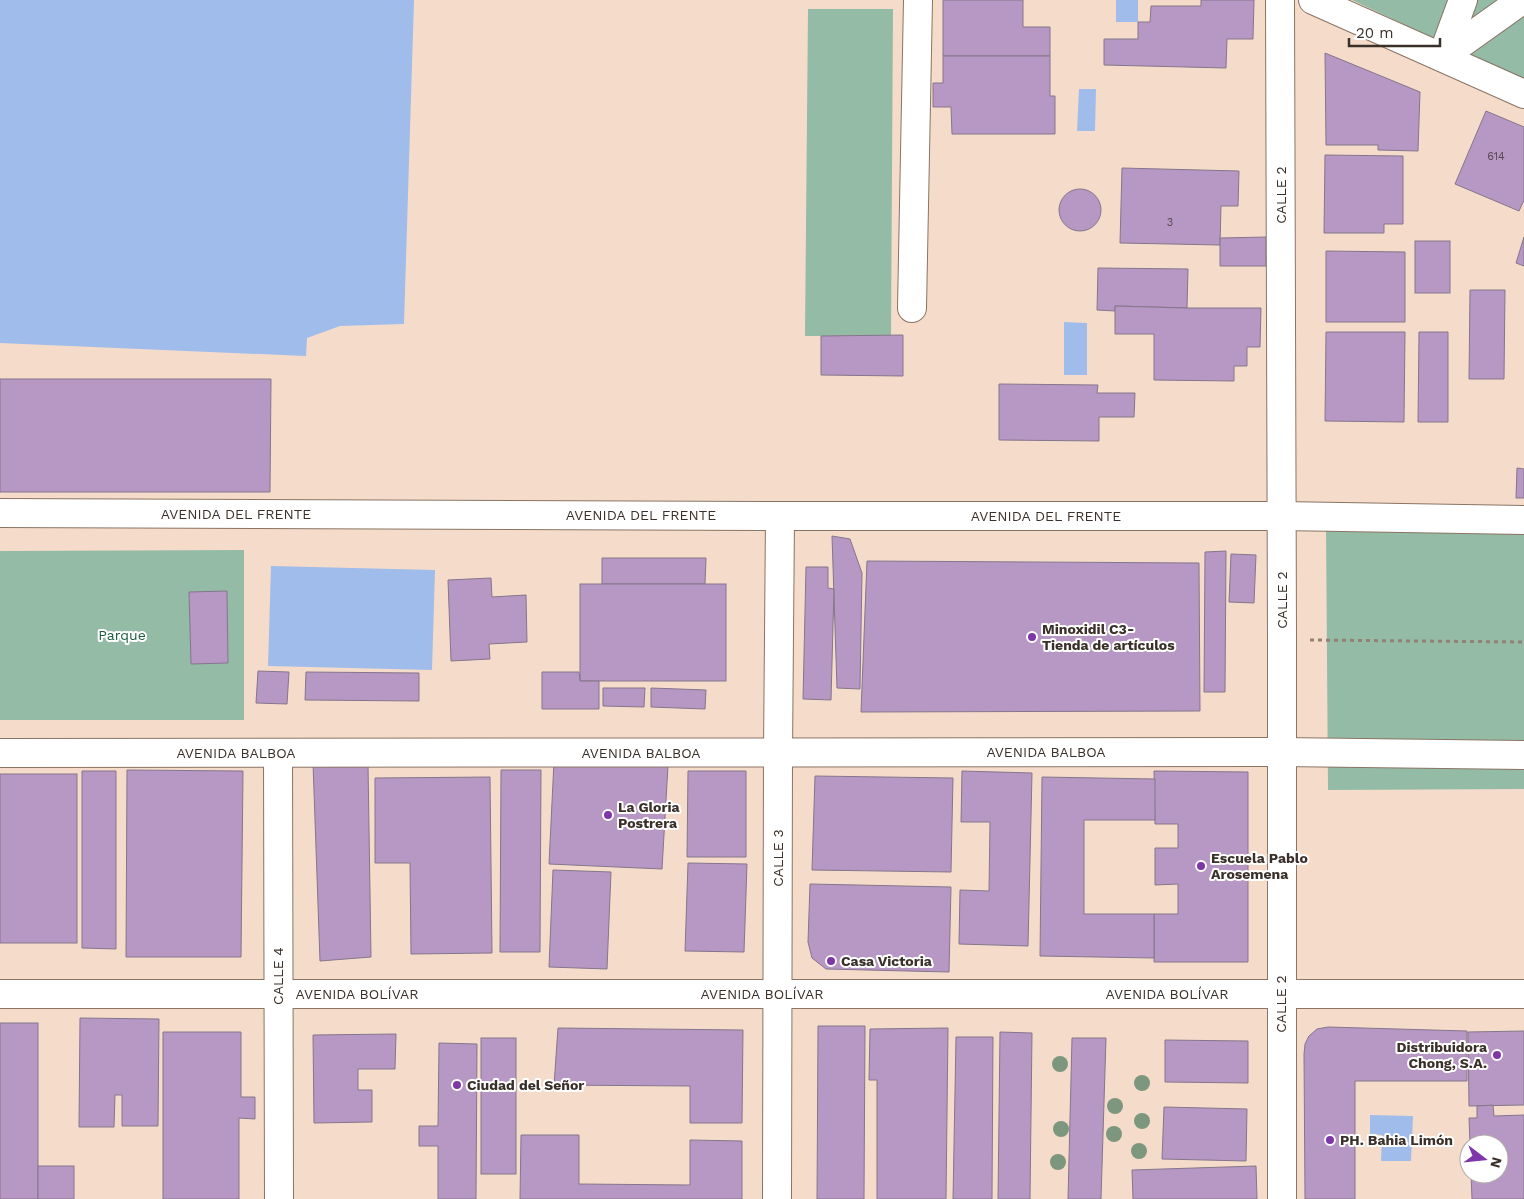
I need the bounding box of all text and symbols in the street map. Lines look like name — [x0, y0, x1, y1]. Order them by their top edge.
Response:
scale bar — [1349, 15, 1440, 47]
text: 20 m — [1356, 24, 1394, 42]
house number: 614 — [1487, 150, 1505, 163]
street label: CALLE 2 — [1273, 166, 1289, 224]
house number: 3 — [1167, 216, 1173, 229]
street label: AVENIDA DEL FRENTE — [161, 506, 311, 522]
street label: AVENIDA DEL FRENTE — [566, 507, 716, 523]
street label: AVENIDA DEL FRENTE — [971, 508, 1121, 524]
street label: CALLE 2 — [1274, 571, 1290, 629]
place label: Minoxidil C3- Tienda de artículos — [1042, 621, 1175, 653]
park label: Parque — [98, 627, 146, 643]
marker: Minoxidil C3- Tienda de artículos — [1026, 631, 1038, 643]
street label: AVENIDA BALBOA — [986, 744, 1106, 760]
street label: AVENIDA BALBOA — [176, 745, 296, 761]
street label: AVENIDA BALBOA — [581, 745, 701, 761]
place label: La Gloria Postrera — [618, 799, 681, 831]
marker: La Gloria Postrera — [602, 809, 614, 821]
street label: CALLE 3 — [770, 829, 786, 887]
place label: Escuela Pablo Arosemena — [1211, 850, 1308, 882]
marker: Escuela Pablo Arosemena — [1195, 860, 1207, 872]
street label: CALLE 4 — [270, 947, 286, 1005]
place label: Casa Victoria — [841, 953, 933, 969]
marker: Casa Victoria — [825, 955, 837, 967]
street label: CALLE 2 — [1273, 975, 1289, 1033]
street label: AVENIDA BOLÍVAR — [296, 986, 418, 1002]
street label: AVENIDA BOLÍVAR — [701, 986, 823, 1002]
street label: AVENIDA BOLÍVAR — [1106, 986, 1228, 1002]
place label: Distribuidora Chong, S.A. — [1396, 1039, 1488, 1071]
marker: Distribuidora Chong, S.A. — [1491, 1049, 1503, 1061]
place label: Ciudad del Señor — [467, 1077, 584, 1093]
marker: Ciudad del Señor — [451, 1079, 463, 1091]
place label: PH. Bahia Limón — [1340, 1132, 1453, 1148]
marker: PH. Bahia Limón — [1324, 1134, 1336, 1146]
north arrow — [1459, 1134, 1509, 1184]
text: N — [1487, 1155, 1506, 1170]

